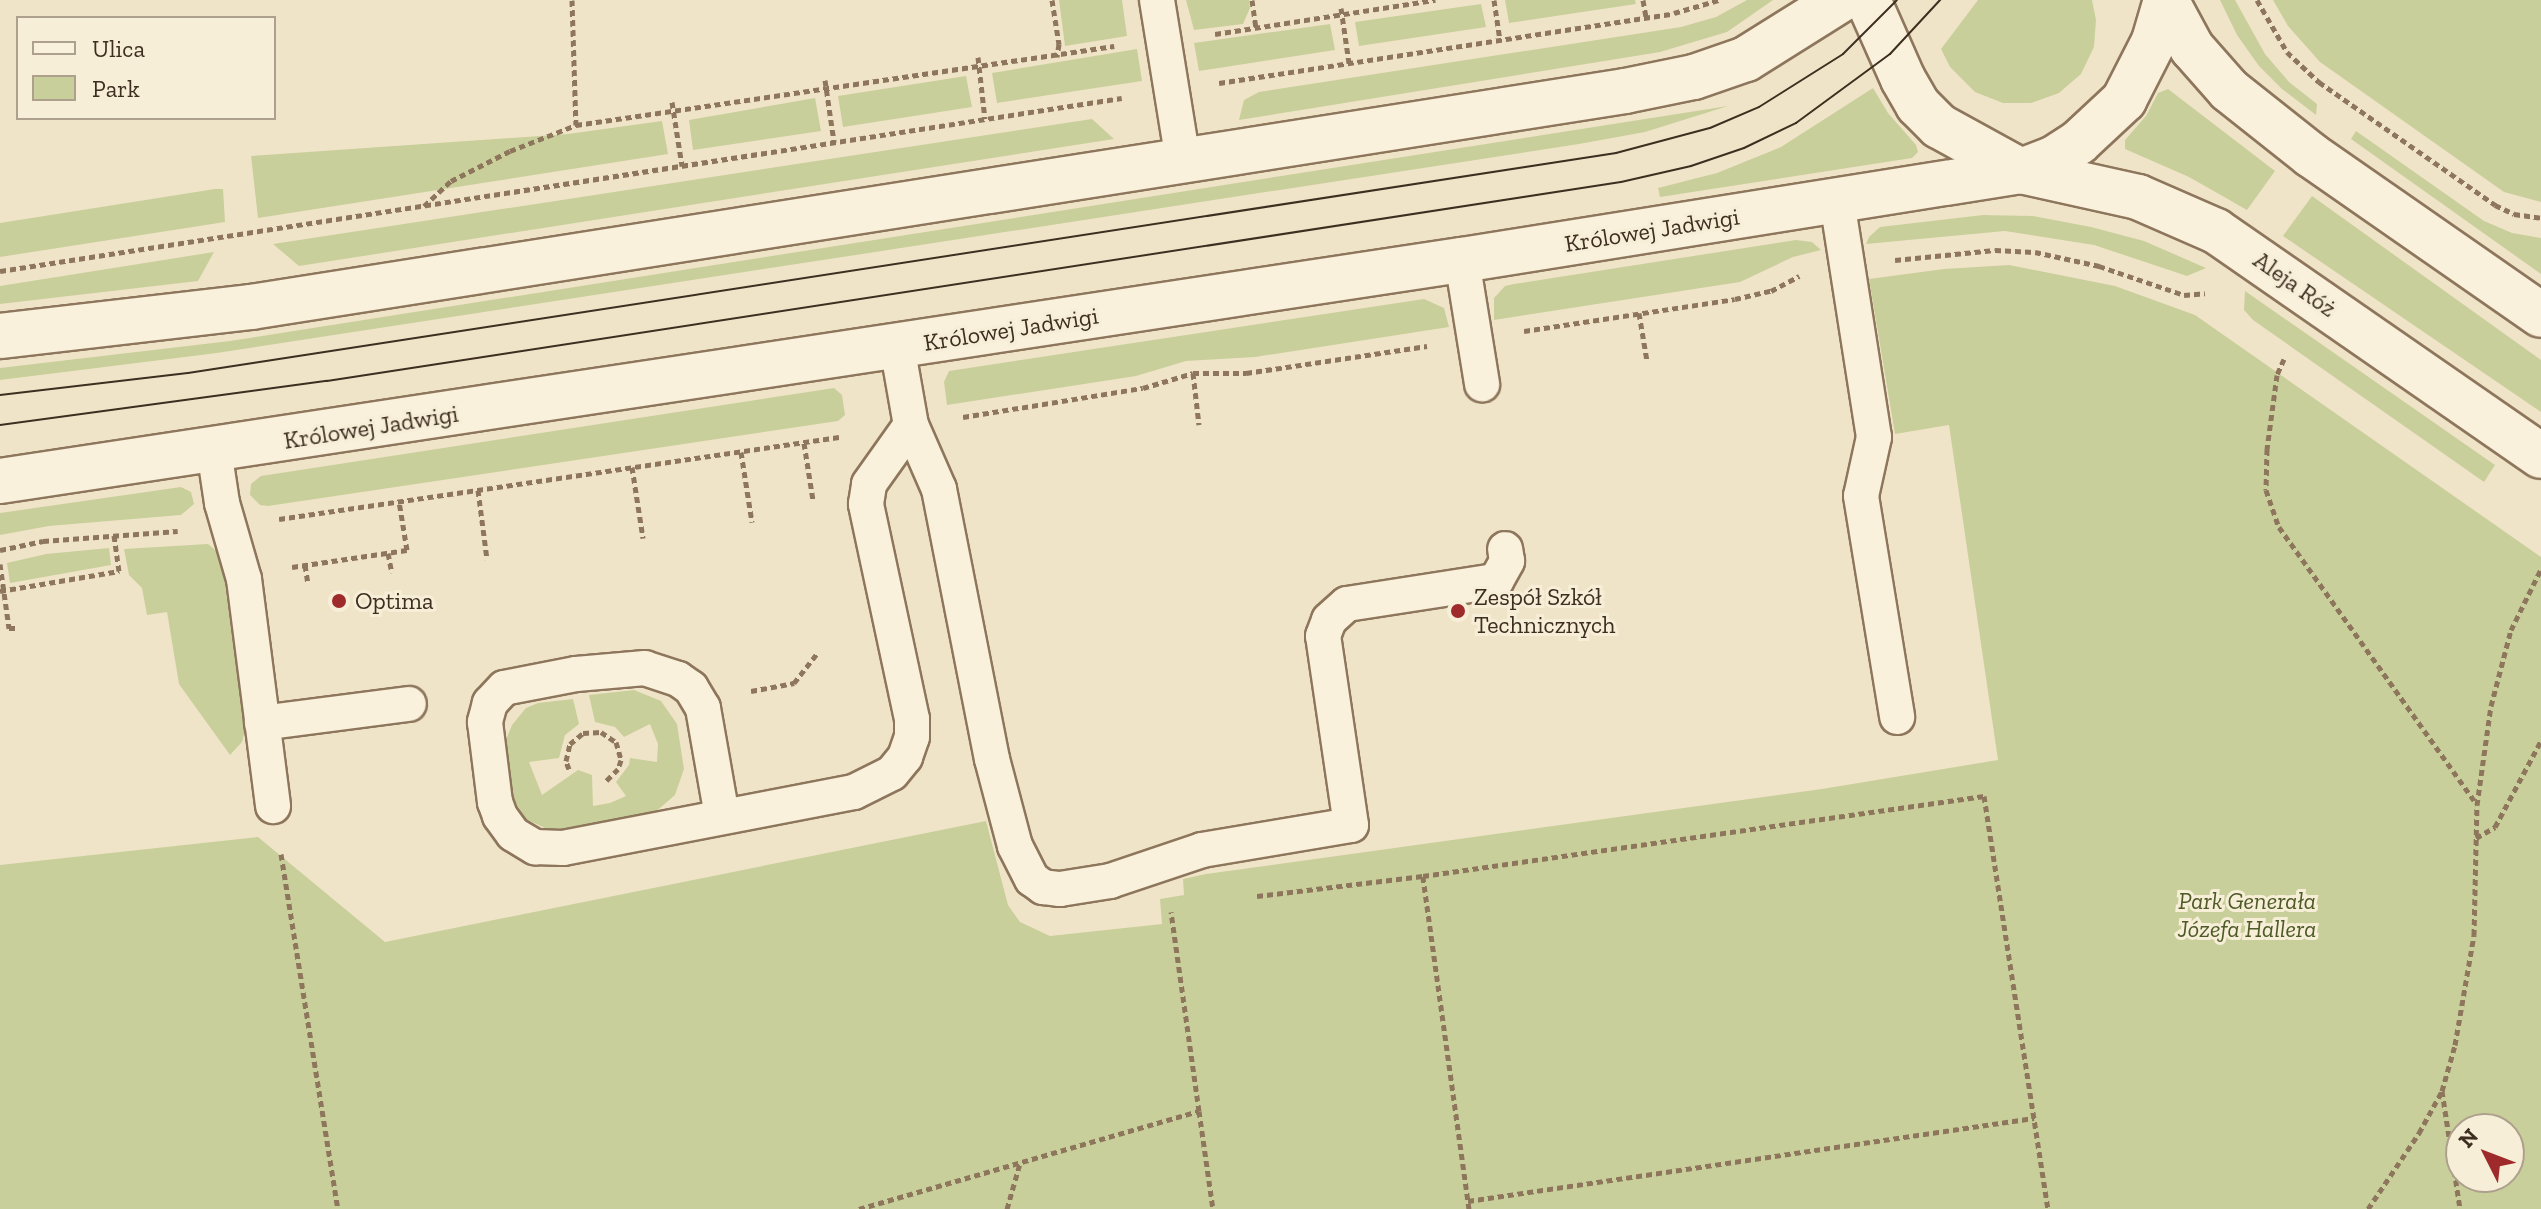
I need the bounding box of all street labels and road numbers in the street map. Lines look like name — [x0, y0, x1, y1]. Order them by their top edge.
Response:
street label: Królowej Jadwigi — [1562, 202, 1742, 258]
street label: Aleja Róż — [2248, 245, 2342, 323]
street label: Królowej Jadwigi — [921, 301, 1101, 357]
street label: Królowej Jadwigi — [281, 399, 461, 455]

